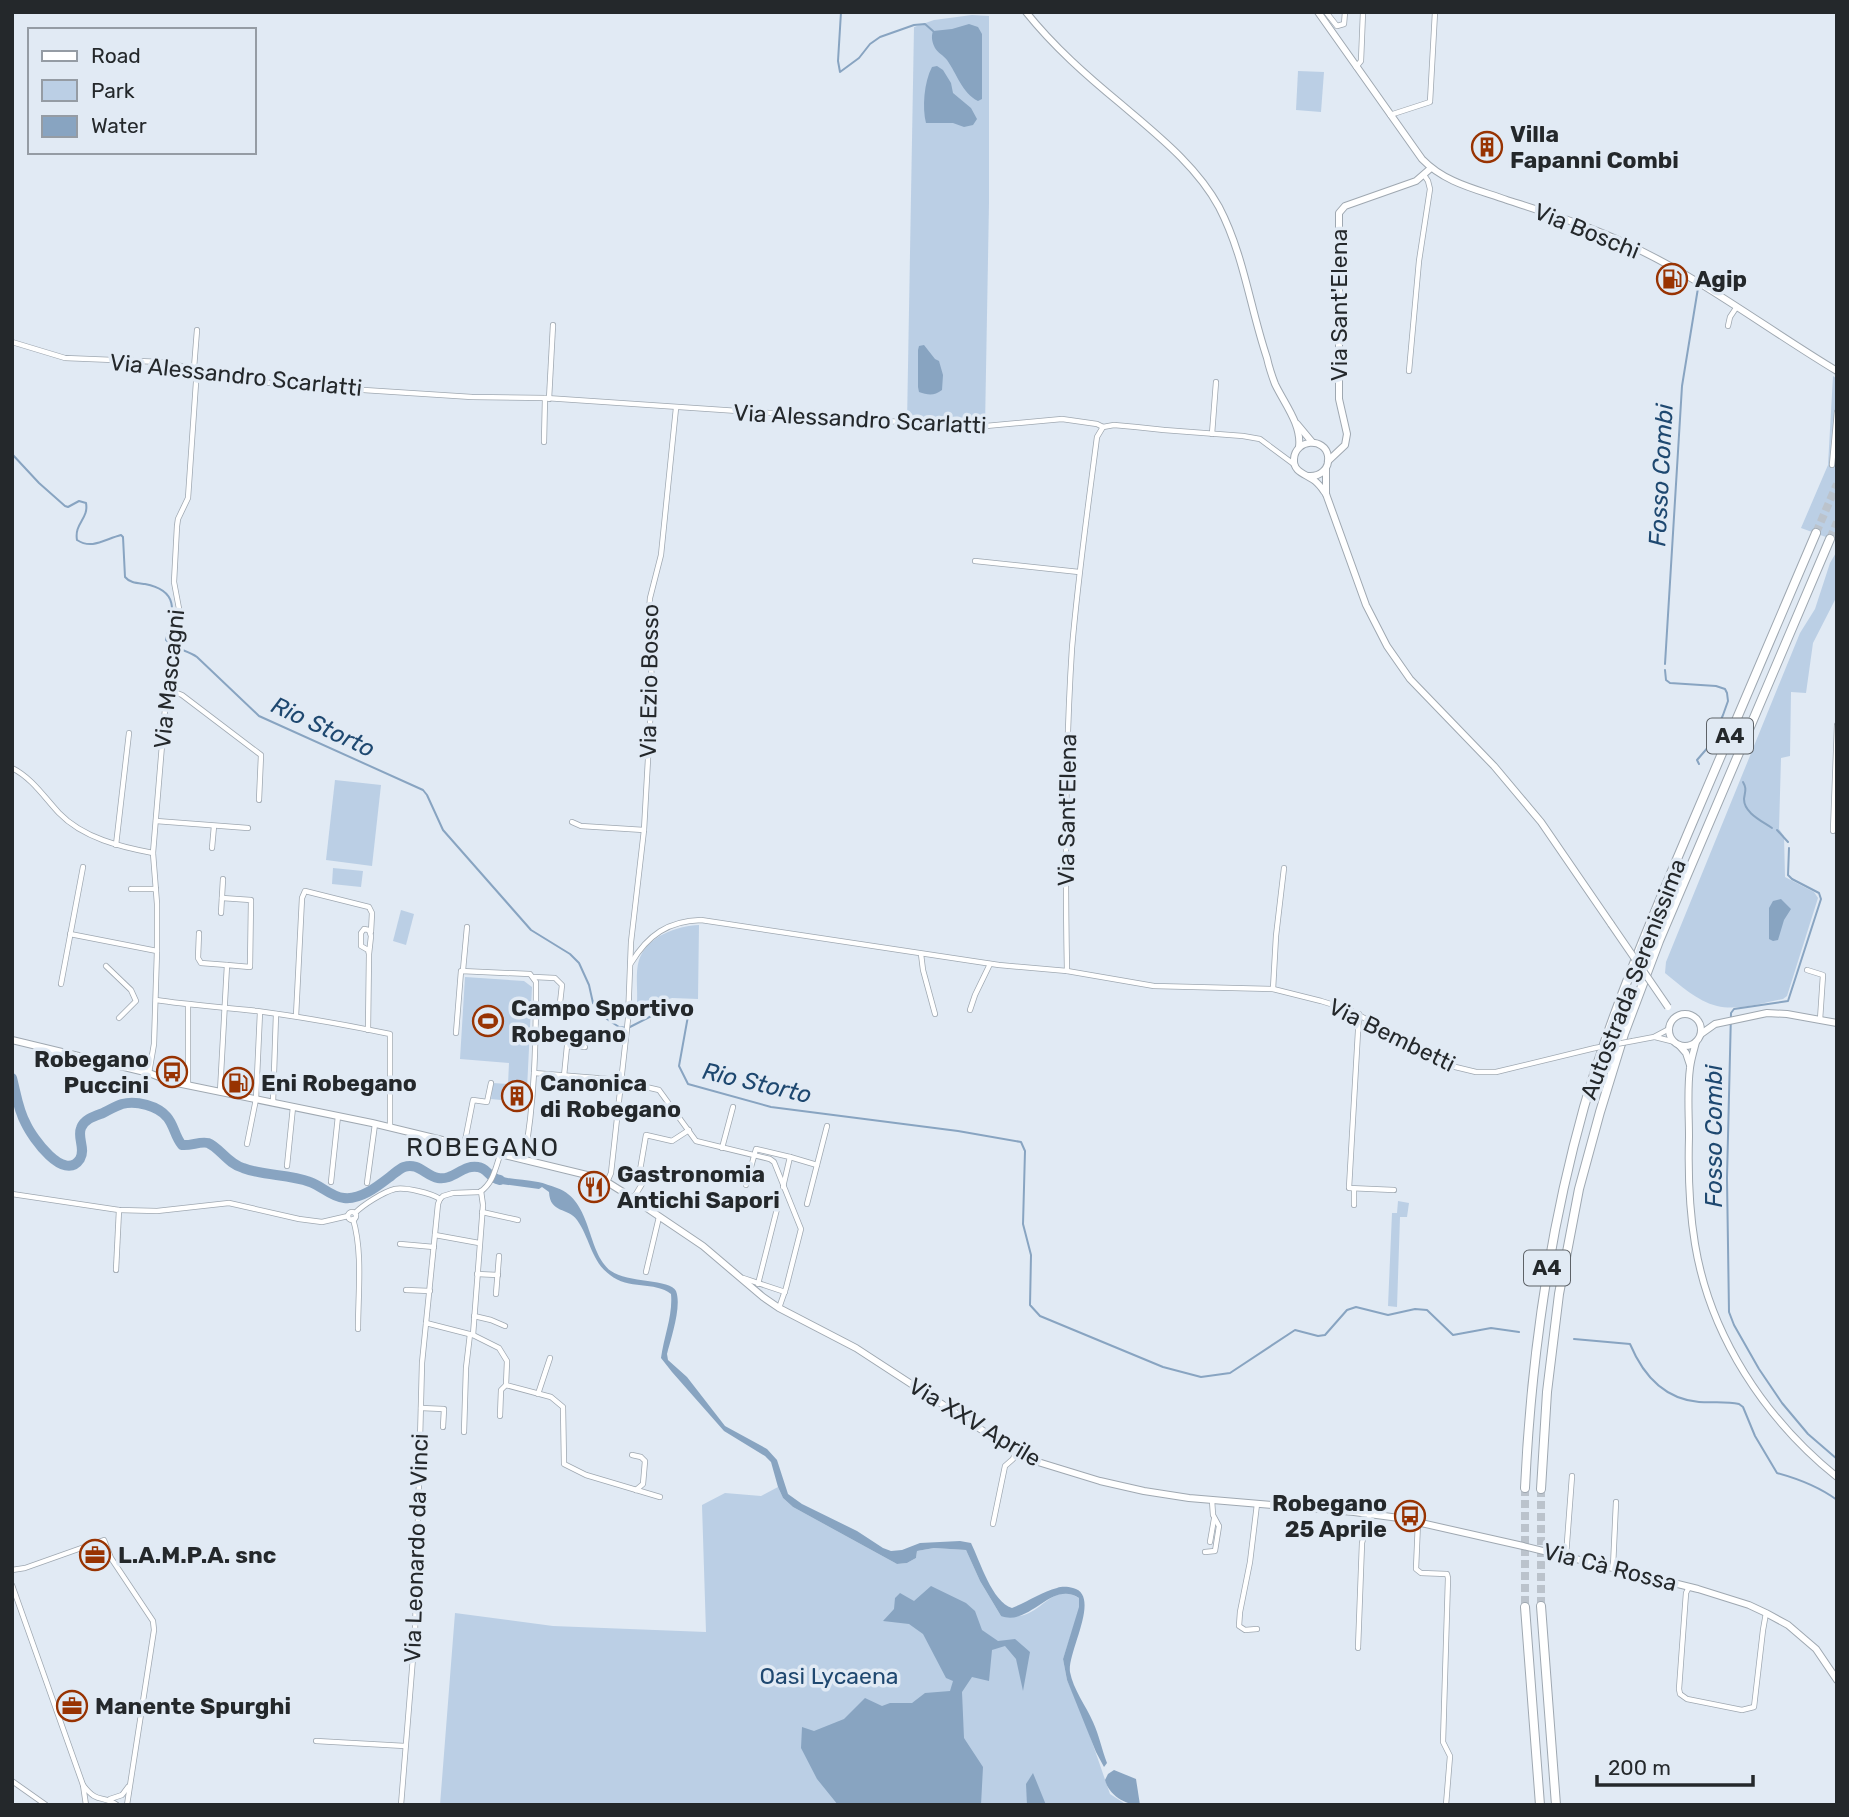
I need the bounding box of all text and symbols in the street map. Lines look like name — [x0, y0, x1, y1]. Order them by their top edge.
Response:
legend — [28, 28, 256, 154]
text: Road — [91, 43, 141, 68]
text: Park — [91, 78, 135, 103]
text: Water — [91, 113, 147, 138]
place label: Villa Fapanni Combi — [1510, 120, 1679, 174]
building icon: Villa Fapanni Combi — [1470, 130, 1504, 164]
street label: Via Boschi — [1530, 197, 1644, 265]
street label: Via Sant'Elena — [1325, 229, 1353, 381]
fuel station icon: Agip — [1655, 262, 1689, 296]
place label: Agip — [1695, 265, 1747, 293]
street label: Via Alessandro Scarlatti — [108, 348, 364, 402]
street label: Via Alessandro Scarlatti — [733, 398, 987, 440]
water label: Fosso Combi — [1643, 402, 1679, 547]
street label: Via Ezio Bosso — [634, 604, 664, 758]
street label: Via Mascagni — [148, 608, 190, 750]
water label: Rio Storto — [267, 691, 379, 763]
road number: A4 — [1707, 718, 1753, 754]
street label: Via Sant'Elena — [1052, 733, 1082, 887]
street label: Autostrada Serenissima — [1574, 855, 1692, 1103]
street label: Via Bembetti — [1324, 992, 1460, 1078]
place label: Campo Sportivo Robegano — [511, 994, 694, 1048]
sports icon: Campo Sportivo Robegano — [471, 1004, 505, 1038]
place label: Robegano Puccini — [34, 1045, 149, 1099]
bus stop icon: Robegano Puccini — [155, 1055, 189, 1089]
water label: Rio Storto — [700, 1057, 814, 1109]
water label: Fosso Combi — [1700, 1063, 1728, 1207]
fuel station icon: Eni Robegano — [221, 1066, 255, 1100]
place label: Eni Robegano — [261, 1069, 417, 1097]
place label: Canonica di Robegano — [540, 1069, 681, 1123]
building icon: Canonica di Robegano — [500, 1079, 534, 1113]
district label: ROBEGANO — [406, 1132, 560, 1163]
place label: Gastronomia Antichi Sapori — [617, 1160, 780, 1214]
restaurant icon: Gastronomia Antichi Sapori — [577, 1170, 611, 1204]
road number: A4 — [1524, 1250, 1570, 1286]
street label: Via XXV Aprile — [904, 1372, 1046, 1472]
street label: Via Leonardo da Vinci — [398, 1433, 434, 1663]
place label: Robegano 25 Aprile — [1272, 1489, 1387, 1543]
bus stop icon: Robegano 25 Aprile — [1393, 1499, 1427, 1533]
street label: Via Cà Rossa — [1540, 1537, 1680, 1597]
office icon: L.A.M.P.A. snc — [78, 1538, 112, 1572]
place label: L.A.M.P.A. snc — [118, 1541, 276, 1569]
park label: Oasi Lycaena — [759, 1662, 899, 1690]
office icon: Manente Spurghi — [55, 1689, 89, 1723]
place label: Manente Spurghi — [95, 1692, 291, 1720]
scale bar — [1597, 1744, 1753, 1788]
text: 200 m — [1608, 1755, 1671, 1780]

